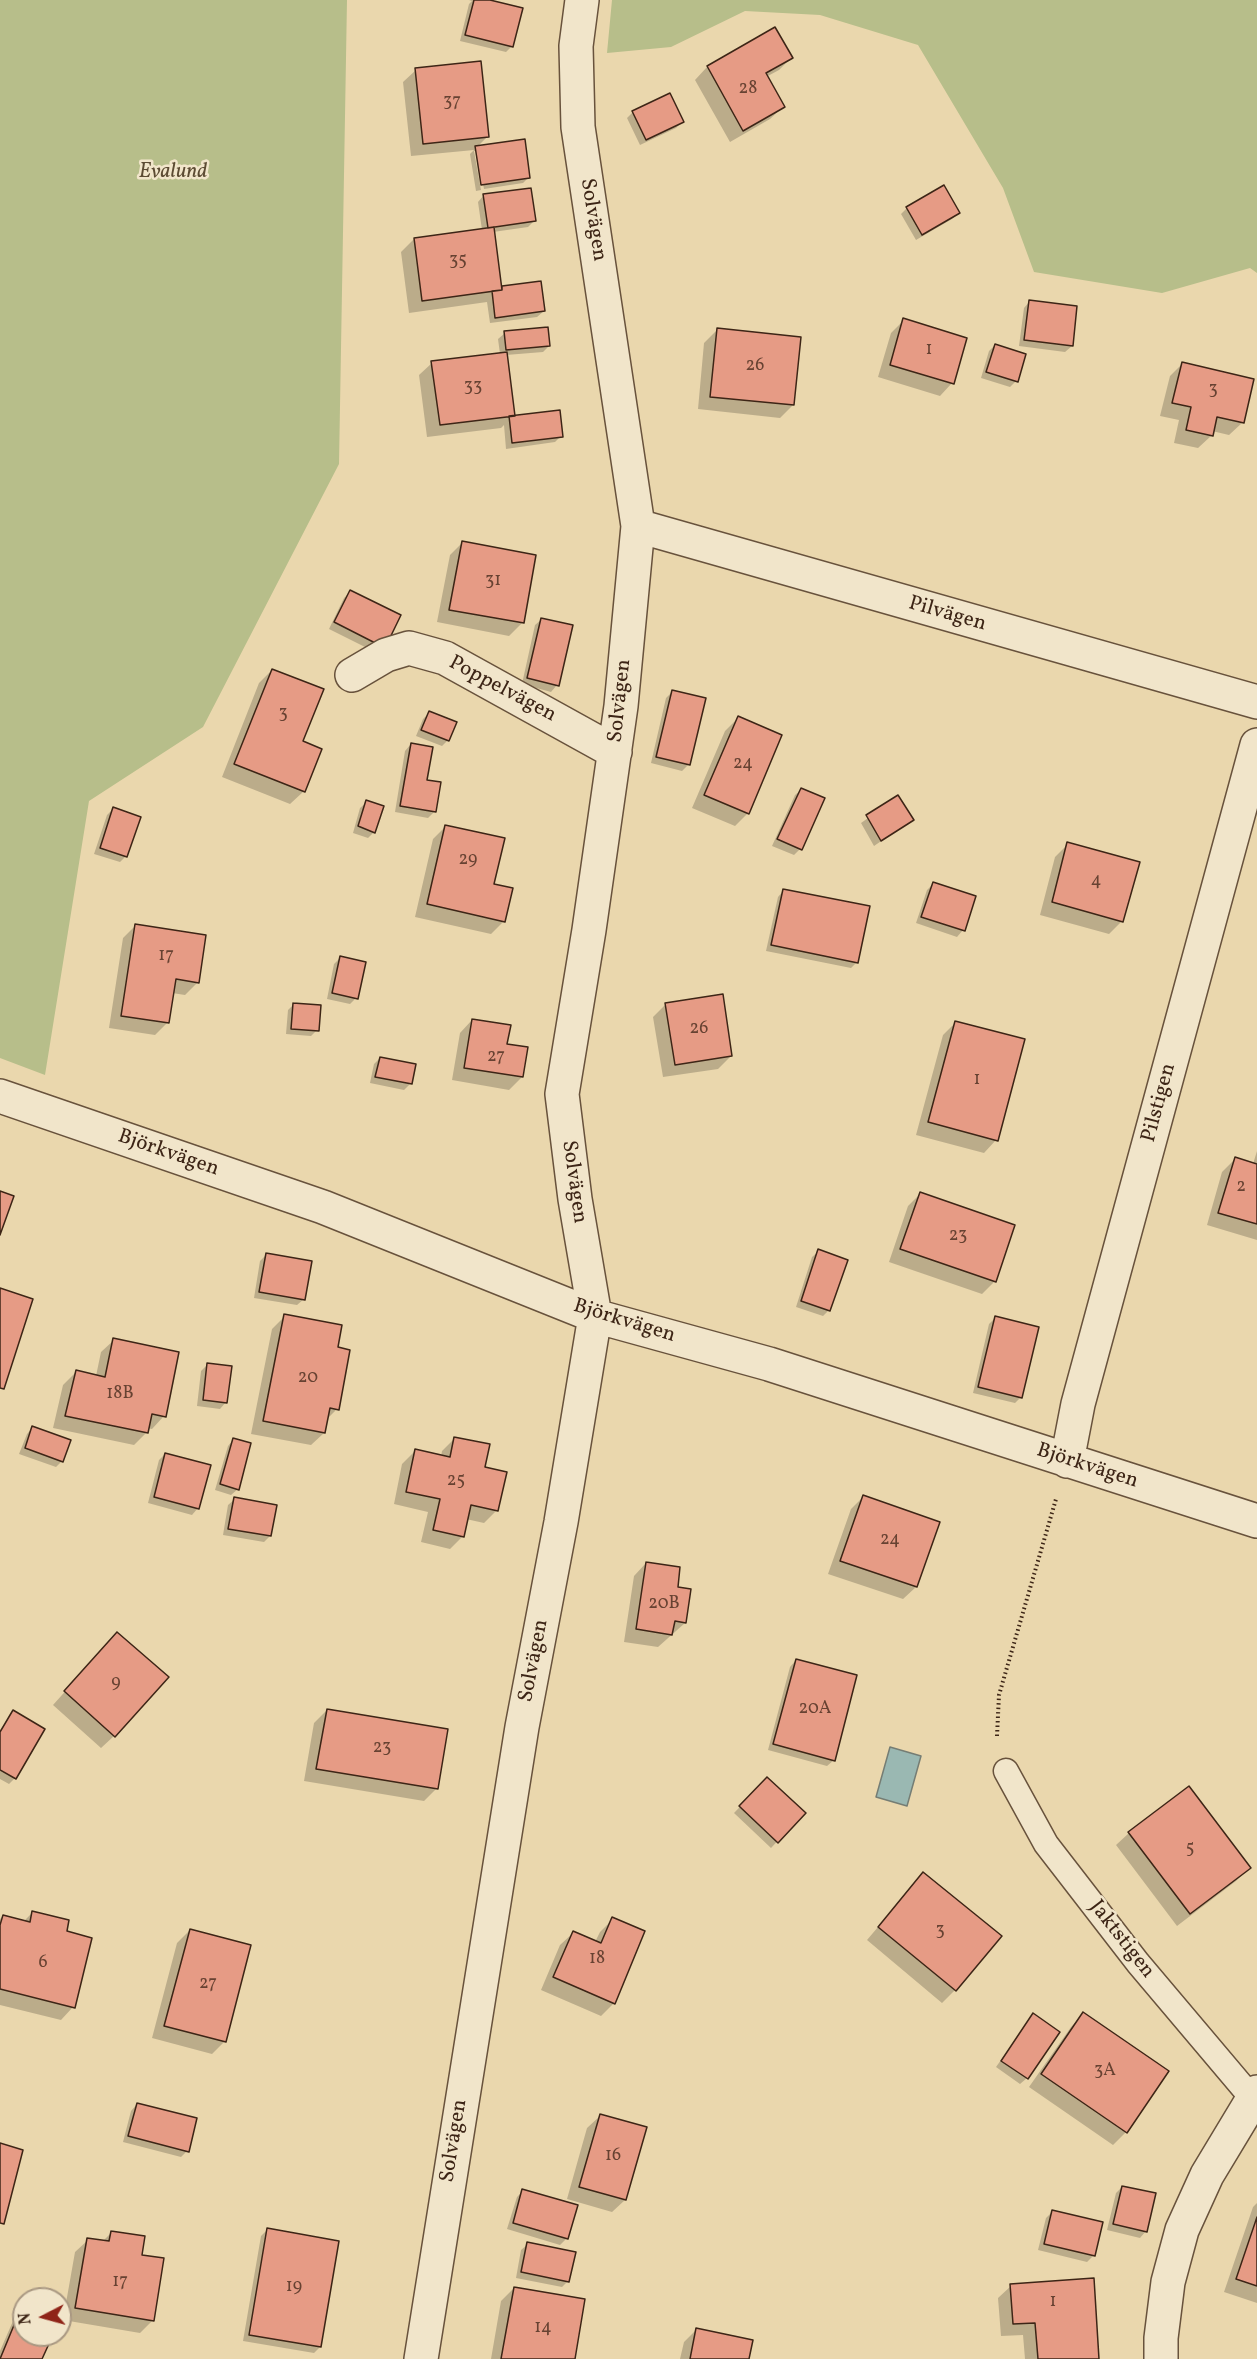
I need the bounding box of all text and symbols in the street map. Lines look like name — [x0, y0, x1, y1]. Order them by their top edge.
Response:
house number: 28 — [739, 79, 757, 101]
house number: 37 — [443, 92, 461, 114]
park label: Evalund — [139, 160, 207, 186]
street label: Solvägen — [573, 177, 611, 263]
house number: 35 — [449, 251, 467, 273]
house number: 1 — [926, 340, 932, 362]
house number: 26 — [746, 356, 764, 378]
house number: 33 — [464, 377, 482, 399]
house number: 3 — [1208, 380, 1218, 402]
house number: 31 — [485, 571, 501, 593]
street label: Pilvägen — [905, 592, 989, 638]
street label: Poppelvägen — [444, 651, 560, 729]
street label: Solvägen — [604, 658, 638, 744]
house number: 3 — [278, 704, 288, 726]
house number: 24 — [733, 754, 753, 776]
house number: 29 — [459, 850, 477, 872]
house number: 4 — [1091, 871, 1101, 893]
house number: 17 — [158, 946, 174, 968]
house number: 26 — [690, 1019, 708, 1041]
house number: 27 — [487, 1047, 505, 1069]
street label: Pilstigen — [1137, 1061, 1183, 1145]
house number: 1 — [974, 1070, 980, 1092]
street label: Björkvägen — [114, 1125, 222, 1183]
street label: Solvägen — [555, 1139, 591, 1225]
house number: 2 — [1236, 1177, 1246, 1199]
house number: 23 — [949, 1226, 967, 1248]
street label: Björkvägen — [570, 1295, 678, 1349]
house number: 20 — [298, 1368, 318, 1390]
house number: 18B — [106, 1384, 134, 1406]
street label: Björkvägen — [1033, 1439, 1141, 1495]
house number: 25 — [447, 1471, 465, 1493]
house number: 24 — [880, 1530, 900, 1552]
house number: 20B — [648, 1594, 680, 1616]
street label: Solvägen — [515, 1618, 555, 1704]
house number: 9 — [111, 1673, 121, 1695]
house number: 20A — [799, 1699, 831, 1721]
house number: 23 — [373, 1738, 391, 1760]
house number: 5 — [1186, 1839, 1194, 1861]
street label: Jaktstigen — [1083, 1896, 1159, 1984]
house number: 3 — [935, 1921, 945, 1943]
house number: 18 — [589, 1949, 605, 1971]
house number: 6 — [38, 1953, 48, 1975]
house number: 27 — [199, 1974, 217, 1996]
house number: 3A — [1094, 2061, 1116, 2083]
street label: Solvägen — [436, 2098, 474, 2184]
house number: 16 — [605, 2146, 621, 2168]
house number: 17 — [112, 2272, 128, 2294]
house number: 19 — [286, 2277, 302, 2299]
north arrow — [12, 2287, 72, 2347]
house number: 1 — [1050, 2292, 1056, 2314]
text: N — [15, 2312, 38, 2326]
house number: 14 — [534, 2318, 552, 2340]

